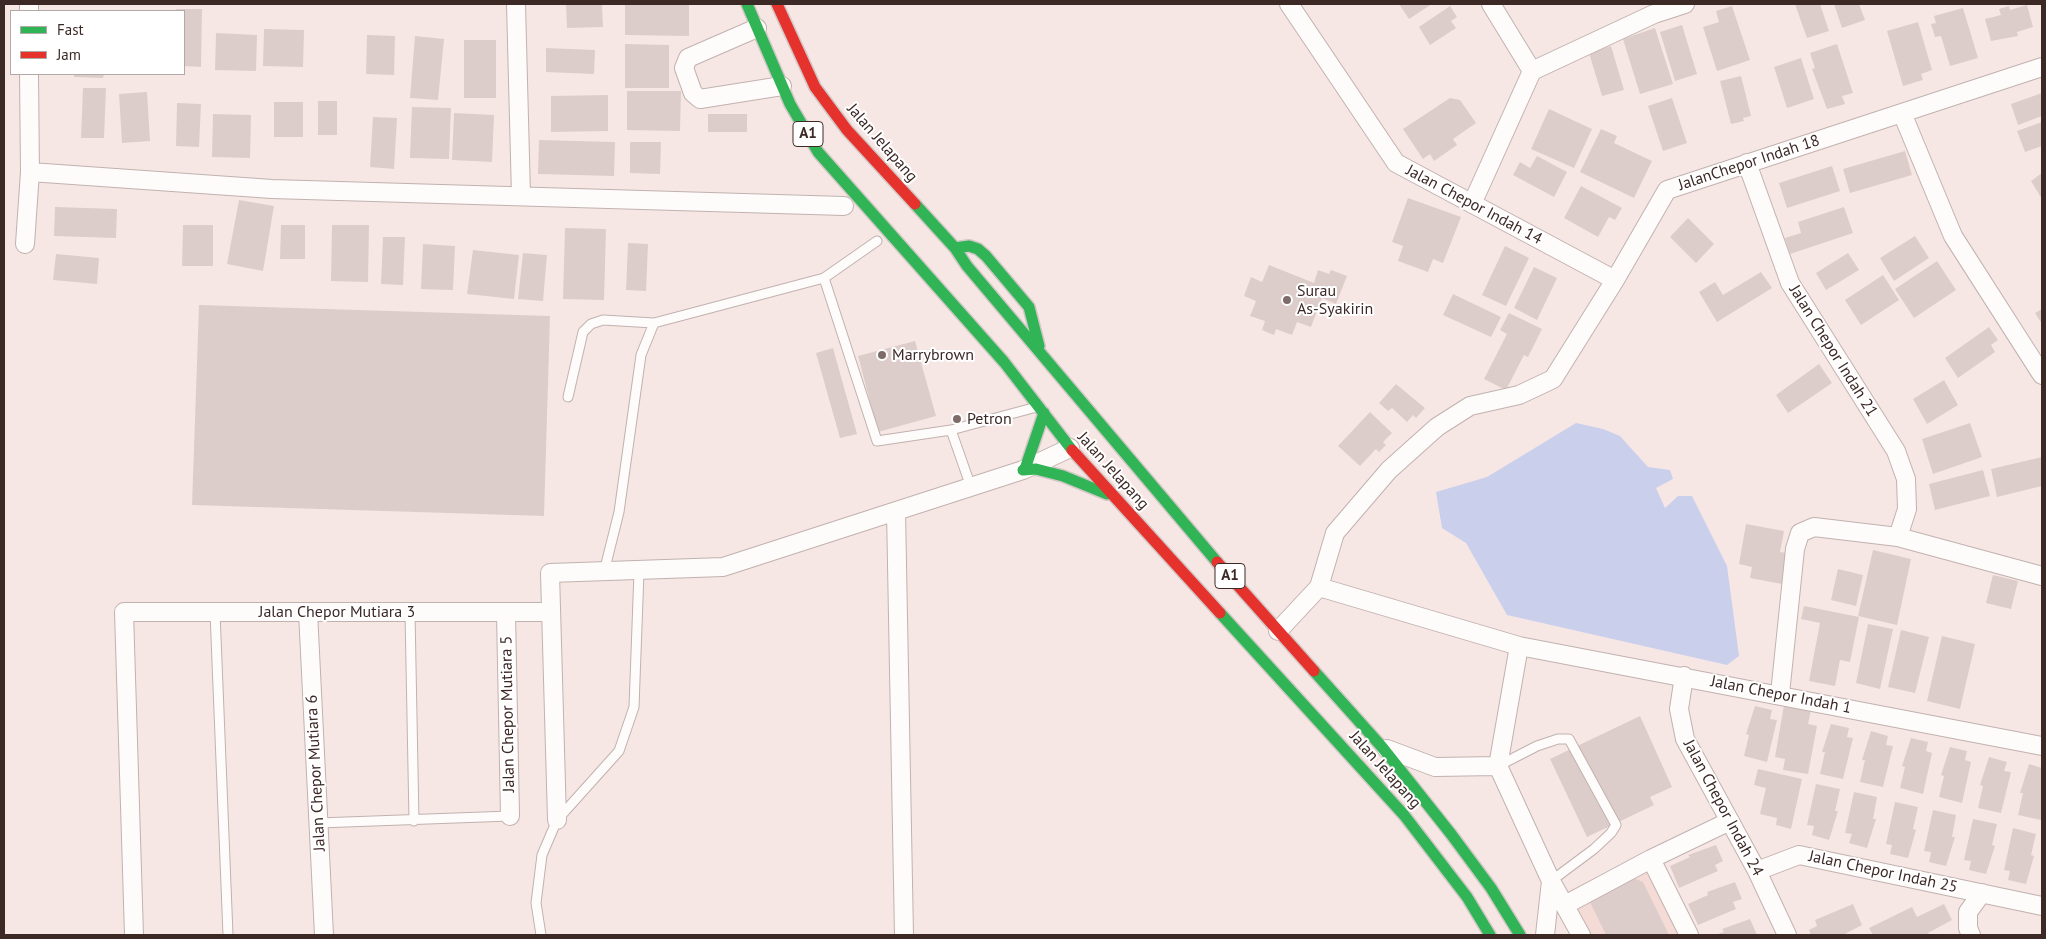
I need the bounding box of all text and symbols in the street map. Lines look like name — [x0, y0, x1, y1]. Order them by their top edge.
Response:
legend — [10, 10, 185, 75]
text: Fast — [57, 20, 84, 39]
text: Jam — [57, 45, 81, 64]
street label: Jalan Jelapang — [843, 100, 921, 186]
road number: A1 — [793, 122, 823, 146]
street label: JalanChepor Indah 18 — [1676, 131, 1822, 195]
street label: Jalan Chepor Indah 14 — [1403, 161, 1545, 249]
place label: Surau As-Syakirin — [1297, 281, 1373, 319]
street label: Jalan Chepor Indah 21 — [1785, 282, 1881, 420]
marker: Surau As-Syakirin — [1281, 294, 1293, 306]
place label: Marrybrown — [892, 345, 974, 365]
marker: Marrybrown — [876, 349, 888, 361]
place label: Petron — [967, 409, 1012, 429]
marker: Petron — [951, 413, 963, 425]
street label: Jalan Jelapang — [1073, 428, 1153, 514]
road number: A1 — [1215, 564, 1245, 588]
street label: Jalan Chepor Mutiara 3 — [259, 602, 415, 622]
street label: Jalan Chepor Mutiara 5 — [497, 636, 519, 792]
street label: Jalan Chepor Indah 1 — [1709, 672, 1853, 718]
street label: Jalan Chepor Mutiara 6 — [302, 694, 330, 852]
street label: Jalan Jelapang — [1345, 727, 1425, 813]
street label: Jalan Chepor Indah 24 — [1679, 737, 1767, 879]
street label: Jalan Chepor Indah 25 — [1807, 847, 1959, 897]

